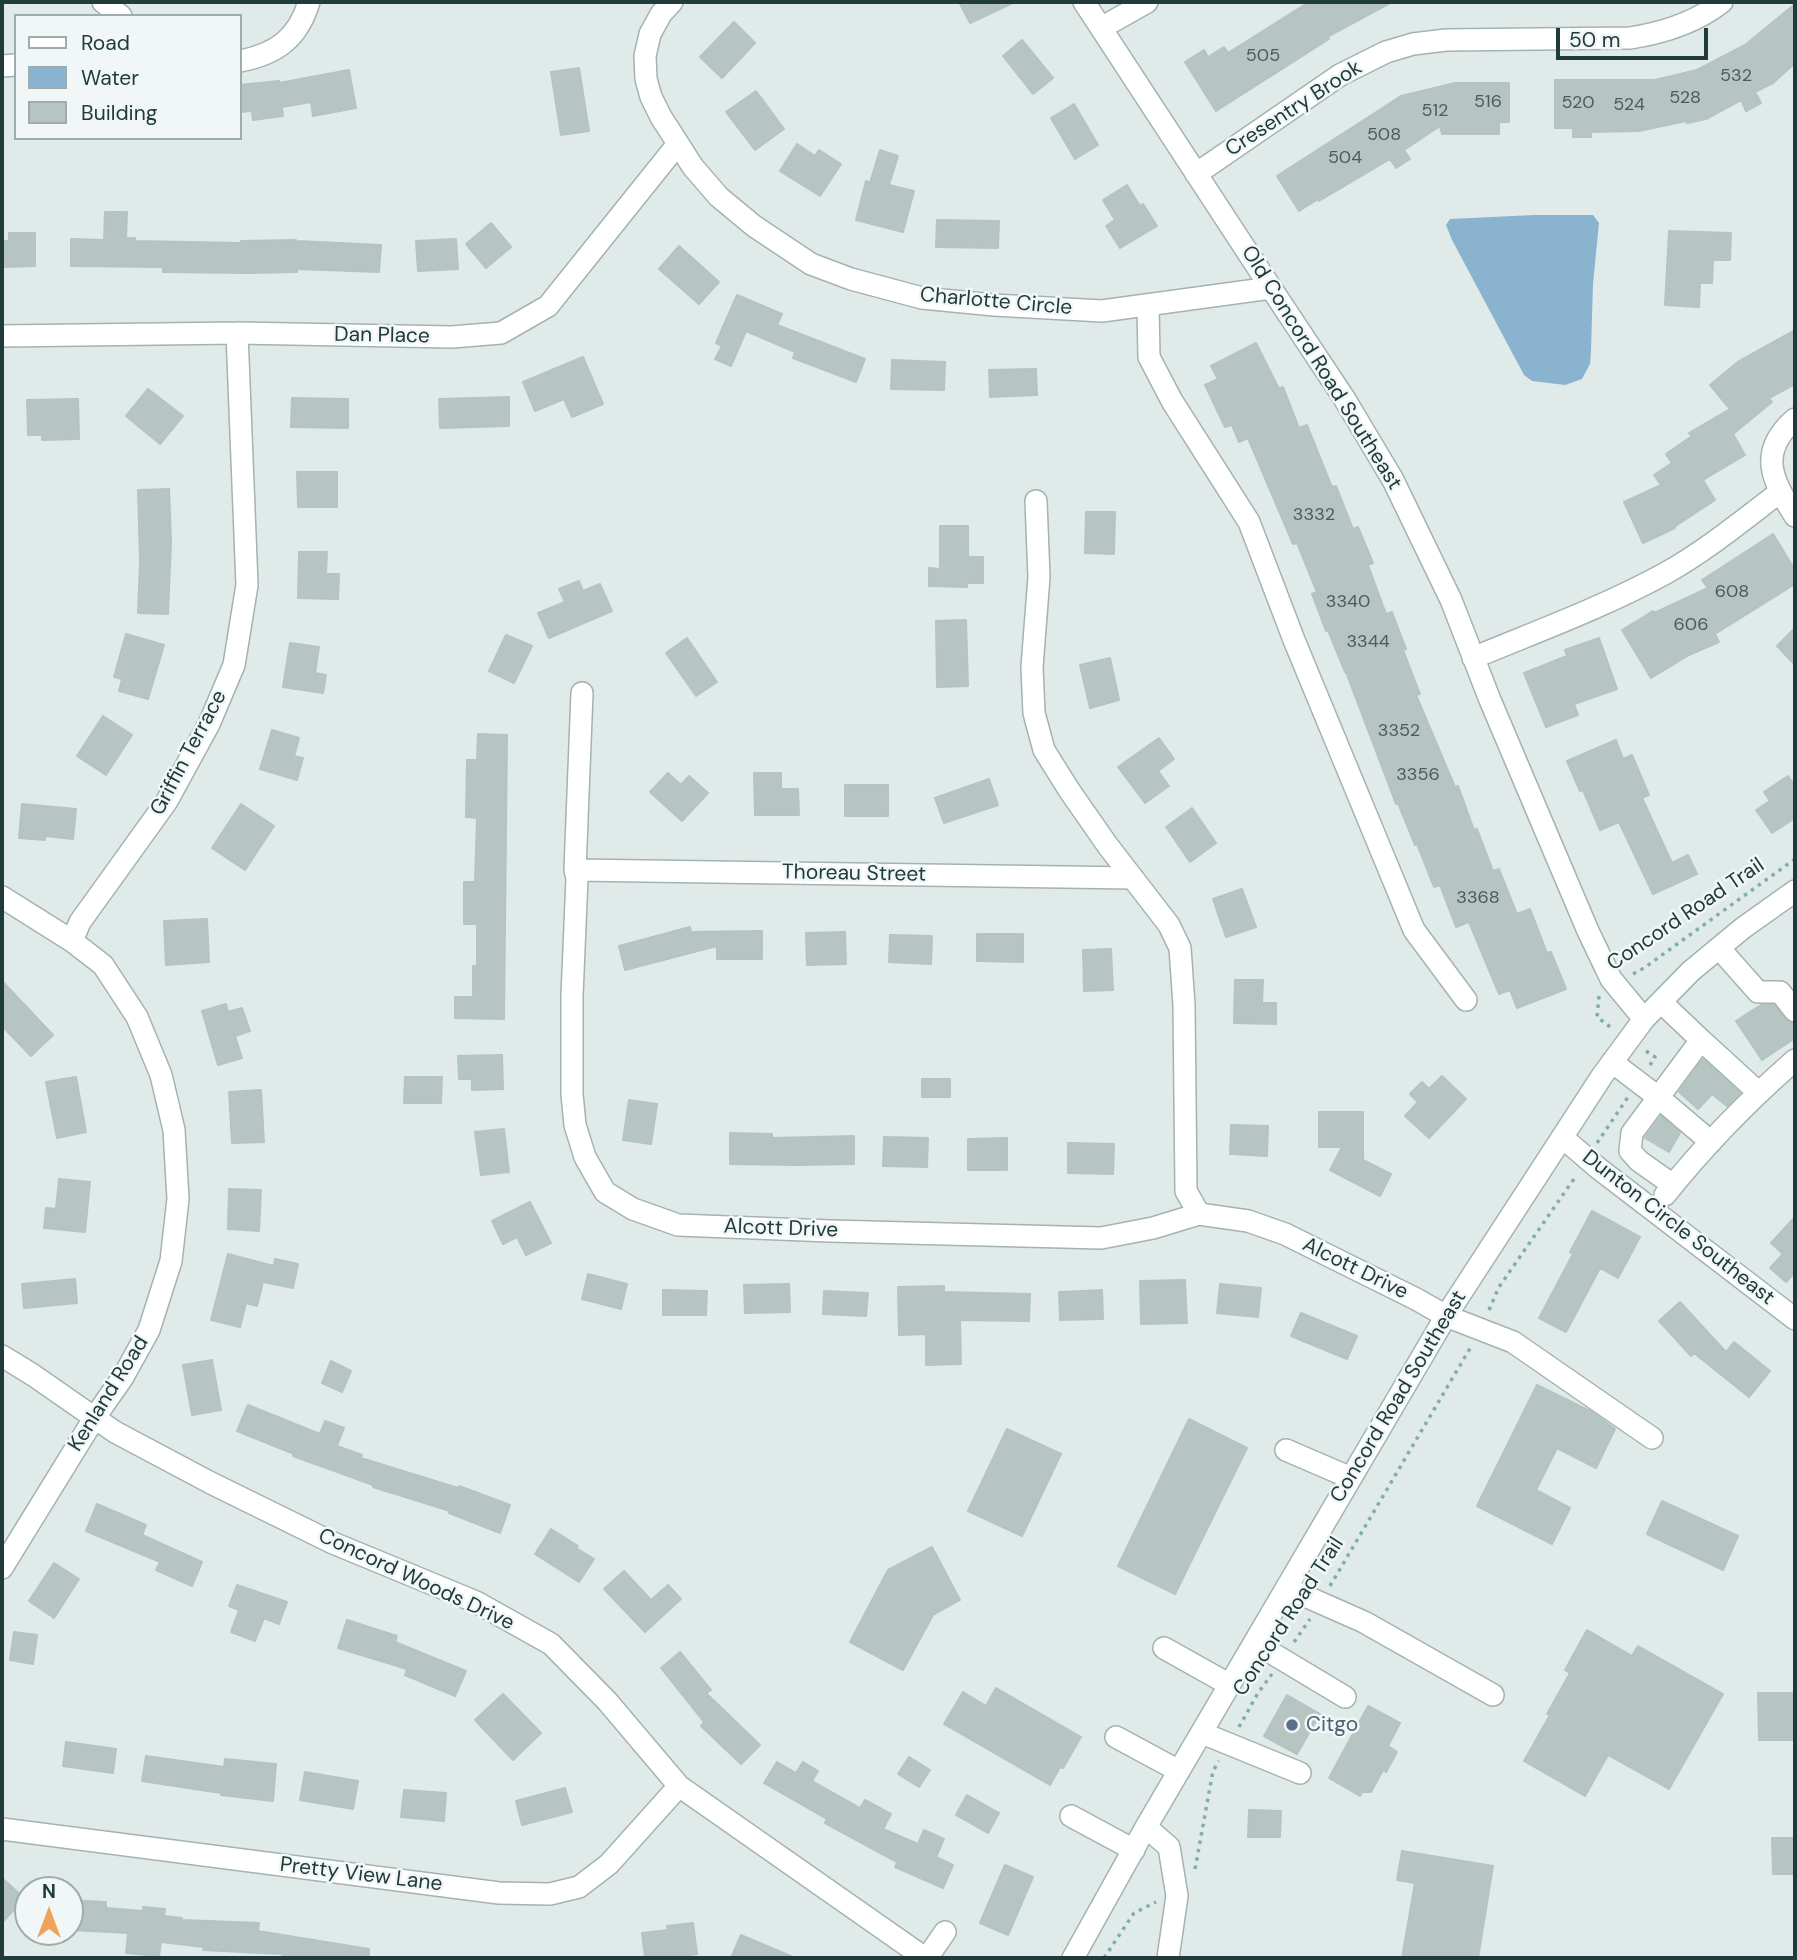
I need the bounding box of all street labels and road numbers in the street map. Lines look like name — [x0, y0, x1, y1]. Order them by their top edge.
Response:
street label: Cresentry Brook — [1221, 55, 1367, 163]
street label: Old Concord Road Southeast — [1235, 241, 1407, 495]
street label: Charlotte Circle — [919, 283, 1073, 321]
street label: Dan Place — [334, 323, 430, 349]
street label: Griffin Terrace — [145, 686, 233, 820]
street label: Concord Road Trail — [1603, 853, 1769, 977]
street label: Thoreau Street — [782, 860, 926, 888]
street label: Dunton Circle Southeast — [1577, 1145, 1779, 1311]
street label: Alcott Drive — [723, 1214, 839, 1244]
street label: Alcott Drive — [1298, 1233, 1412, 1305]
street label: Concord Road Southeast — [1326, 1286, 1472, 1508]
street label: Kenland Road — [64, 1332, 154, 1456]
street label: Concord Woods Drive — [314, 1524, 518, 1636]
street label: Concord Road Trail — [1228, 1533, 1350, 1701]
street label: Pretty View Lane — [278, 1853, 444, 1897]

